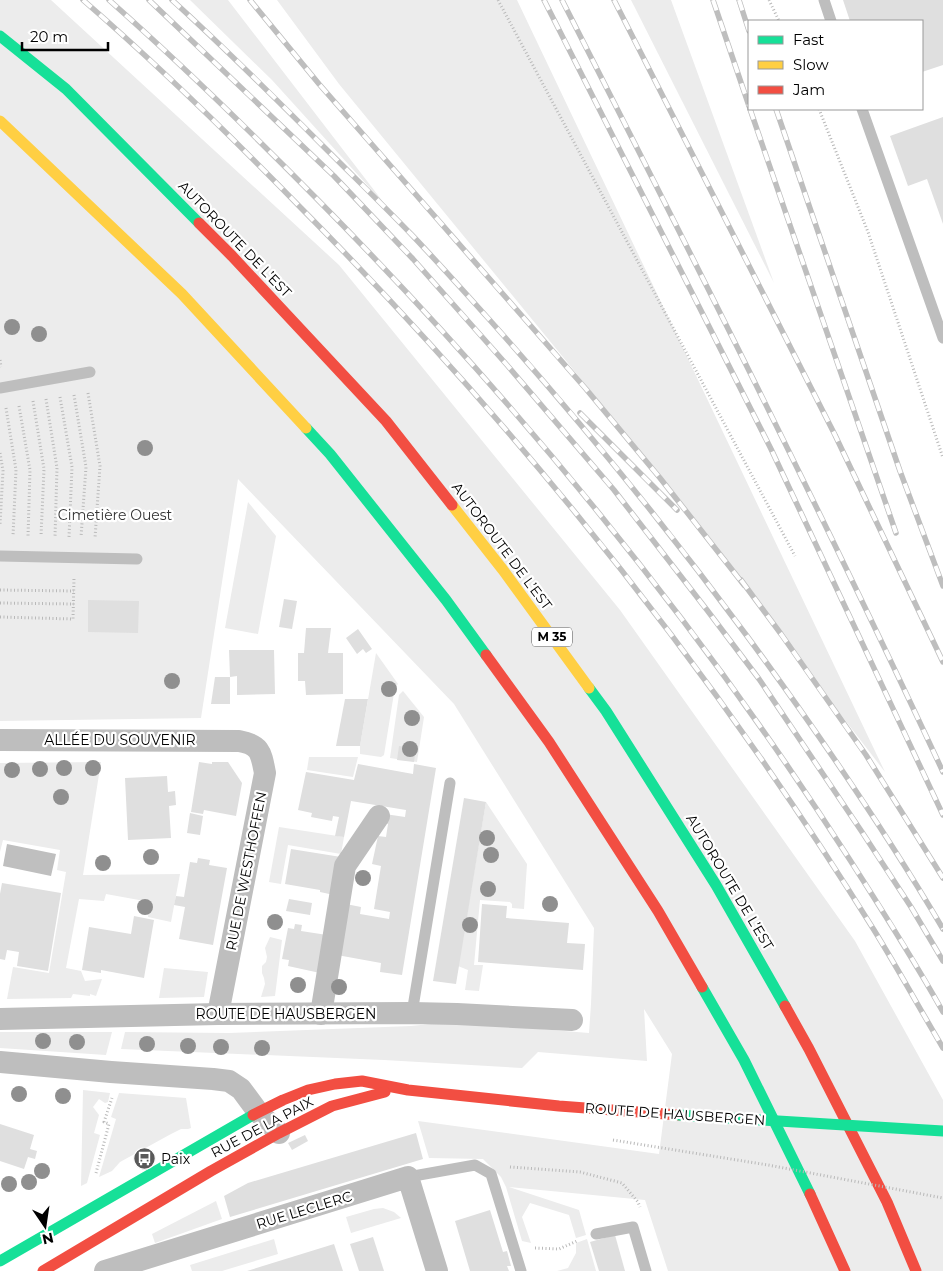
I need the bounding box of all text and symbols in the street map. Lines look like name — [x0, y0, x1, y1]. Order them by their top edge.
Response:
scale bar — [22, 20, 109, 52]
legend — [748, 20, 923, 110]
text: 20 m — [30, 27, 68, 46]
text: Fast — [793, 30, 824, 49]
text: Slow — [793, 55, 829, 74]
text: Jam — [792, 80, 825, 99]
street label: AUTOROUTE DE L’EST — [175, 177, 295, 301]
street label: AUTOROUTE DE L’EST — [448, 479, 556, 613]
park label: Cimetière Ouest — [58, 506, 173, 524]
road number: M 35 — [532, 628, 572, 646]
street label: ALLÉE DU SOUVENIR — [44, 731, 196, 749]
street label: RUE DE WESTHOFFEN — [222, 790, 270, 952]
street label: AUTOROUTE DE L’EST — [682, 811, 778, 953]
street label: ROUTE DE HAUSBERGEN — [196, 1005, 376, 1023]
street label: RUE DE LA PAIX — [208, 1092, 316, 1162]
street label: ROUTE DE HAUSBERGEN — [584, 1099, 766, 1129]
bus stop icon: Paix — [133, 1147, 157, 1171]
place label: Paix — [161, 1150, 191, 1168]
street label: RUE LECLERC — [254, 1187, 354, 1233]
north arrow — [20, 1201, 70, 1251]
text: N — [40, 1229, 55, 1249]

